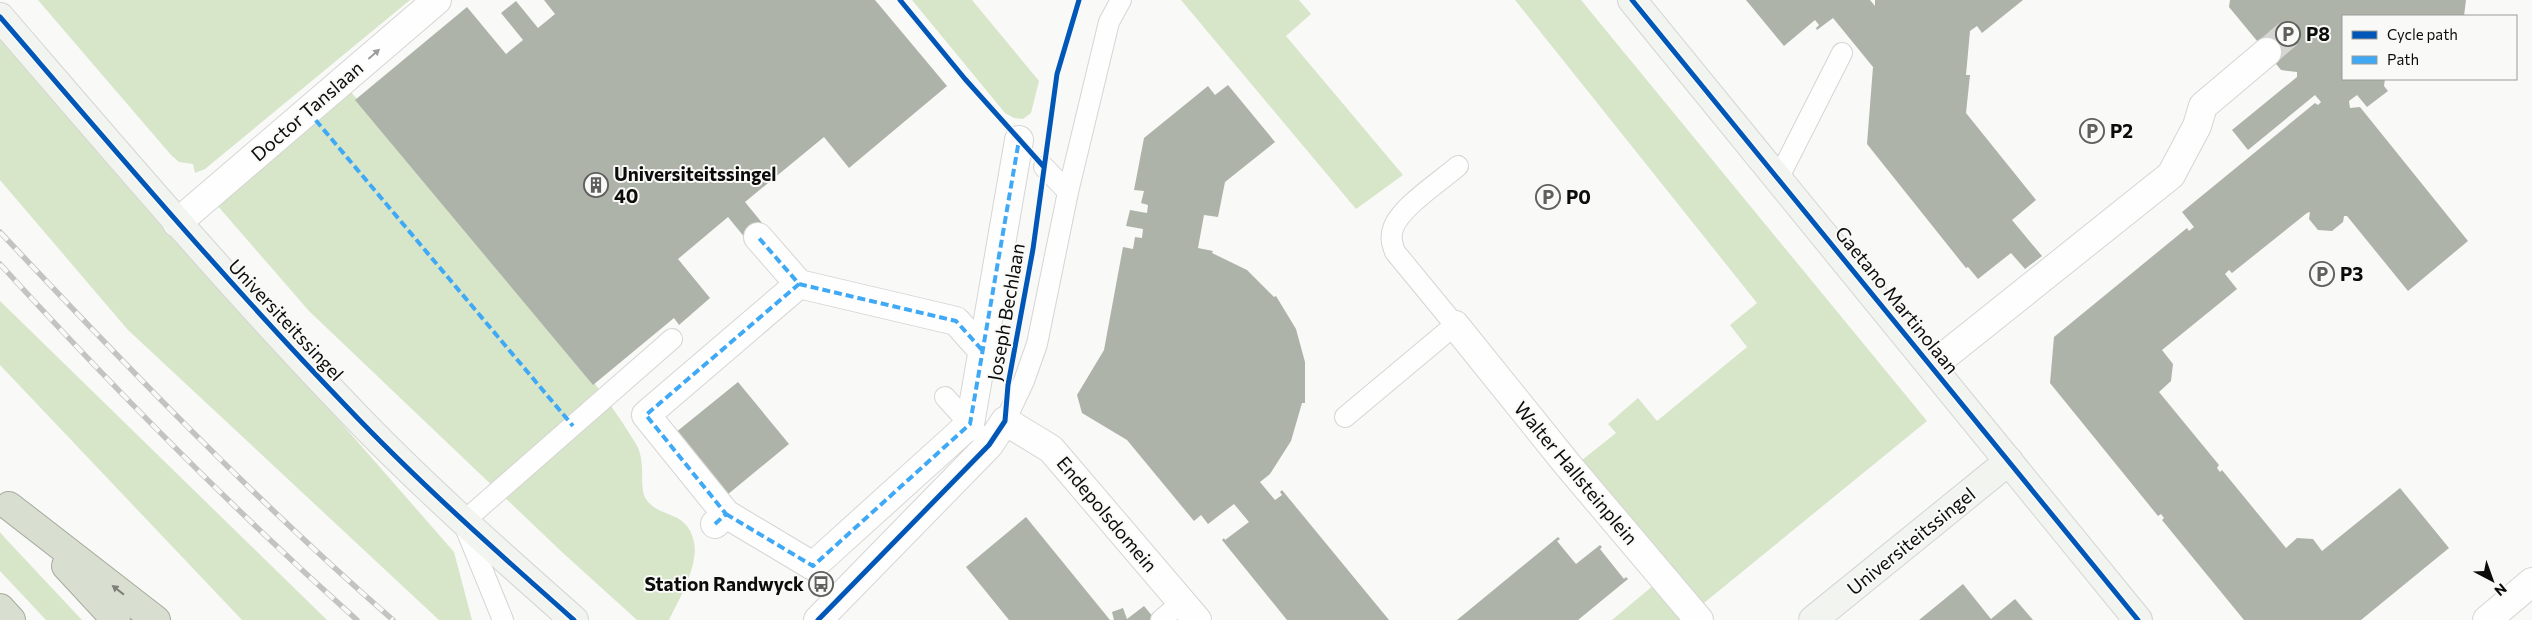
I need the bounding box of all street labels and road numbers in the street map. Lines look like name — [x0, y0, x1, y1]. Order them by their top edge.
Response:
street label: Doctor Tanslaan — [246, 56, 367, 165]
street label: Gaetano Martinolaan — [1831, 221, 1964, 378]
street label: Joseph Bechlaan — [982, 241, 1029, 382]
street label: Universiteitssingel — [224, 254, 349, 385]
street label: Walter Hallsteinplein — [1510, 396, 1643, 549]
street label: Endepolsdomein — [1052, 451, 1162, 576]
street label: Universiteitssingel — [1842, 482, 1979, 599]

